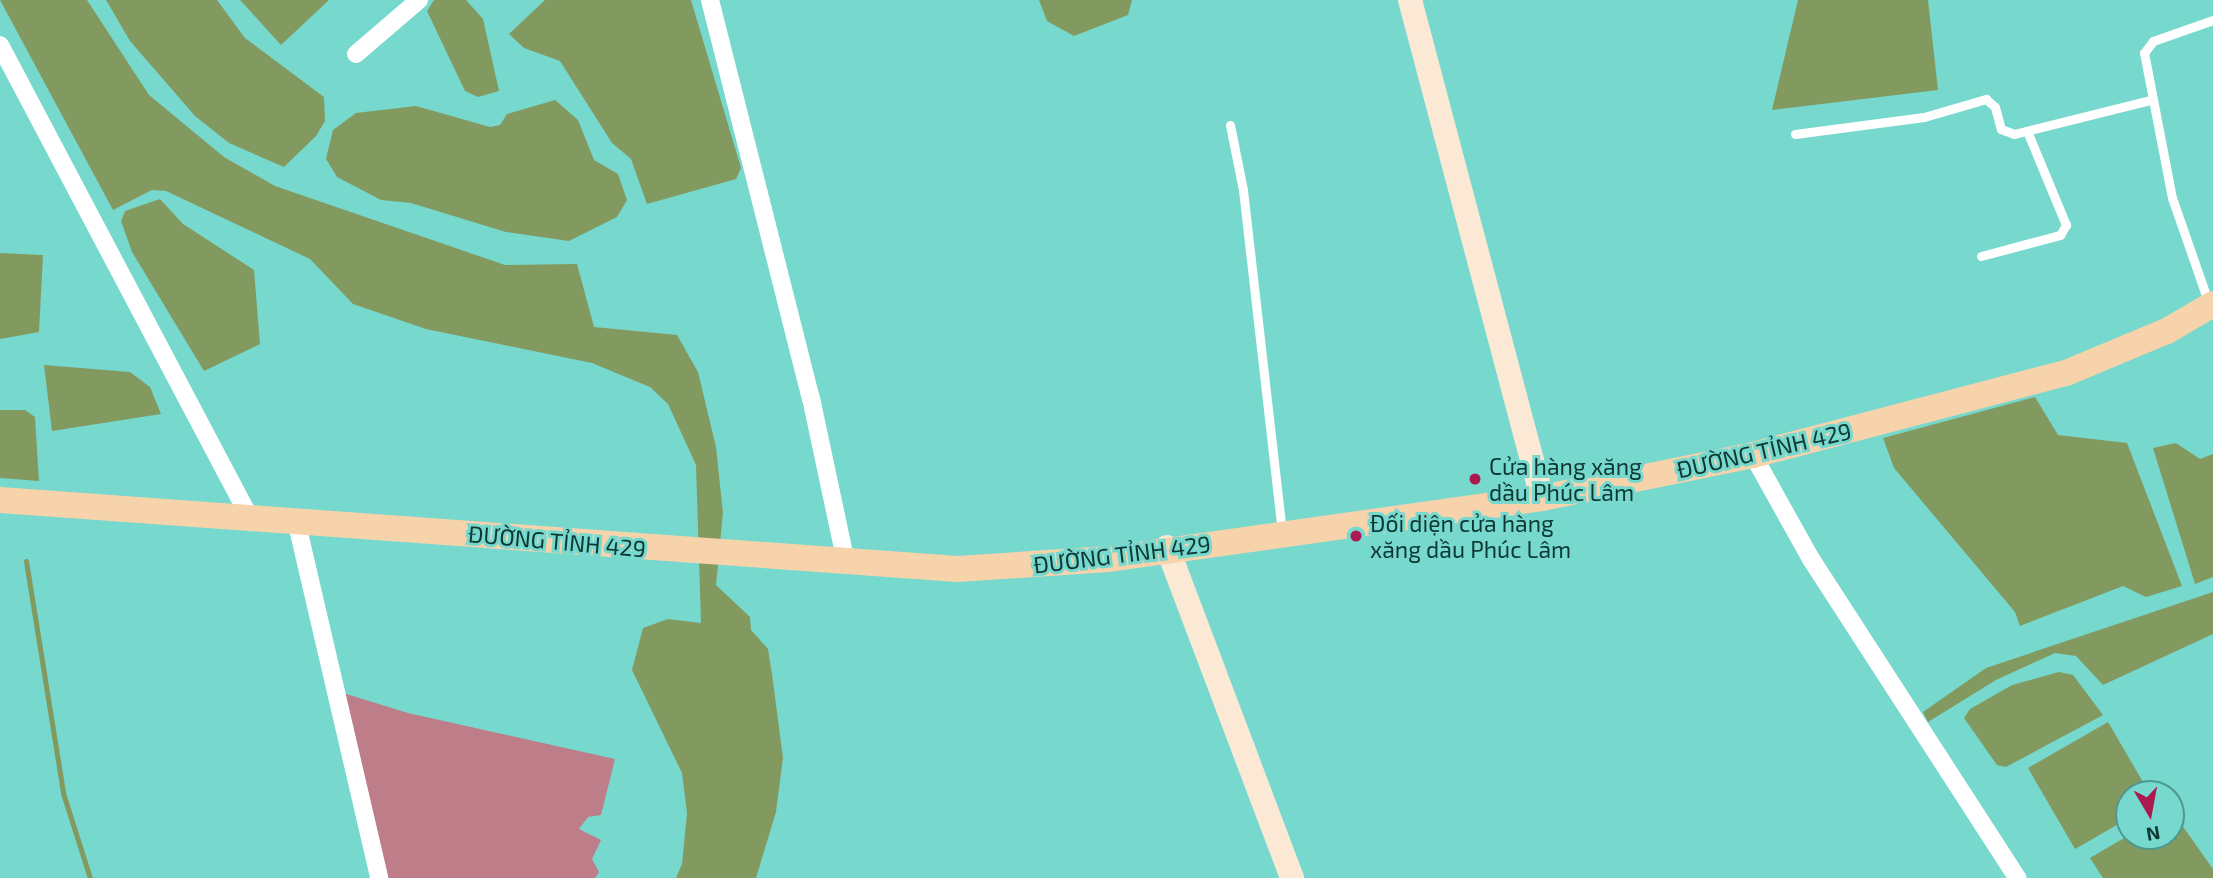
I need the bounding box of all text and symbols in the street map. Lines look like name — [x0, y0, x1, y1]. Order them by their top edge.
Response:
street label: ĐƯỜNG TỈNH 429 — [1674, 416, 1854, 484]
place label: Cửa hàng xăng dầu Phúc Lâm — [1489, 452, 1642, 506]
marker: Cửa hàng xăng dầu Phúc Lâm — [1467, 471, 1483, 487]
place label: Đối diện cửa hàng xăng dầu Phúc Lâm — [1370, 509, 1571, 563]
street label: ĐƯỜNG TỈNH 429 — [467, 519, 647, 563]
marker: Đối diện cửa hàng xăng dầu Phúc Lâm — [1348, 528, 1364, 544]
street label: ĐƯỜNG TỈNH 429 — [1032, 529, 1212, 579]
north arrow — [2115, 780, 2185, 850]
text: N — [2145, 822, 2162, 847]

